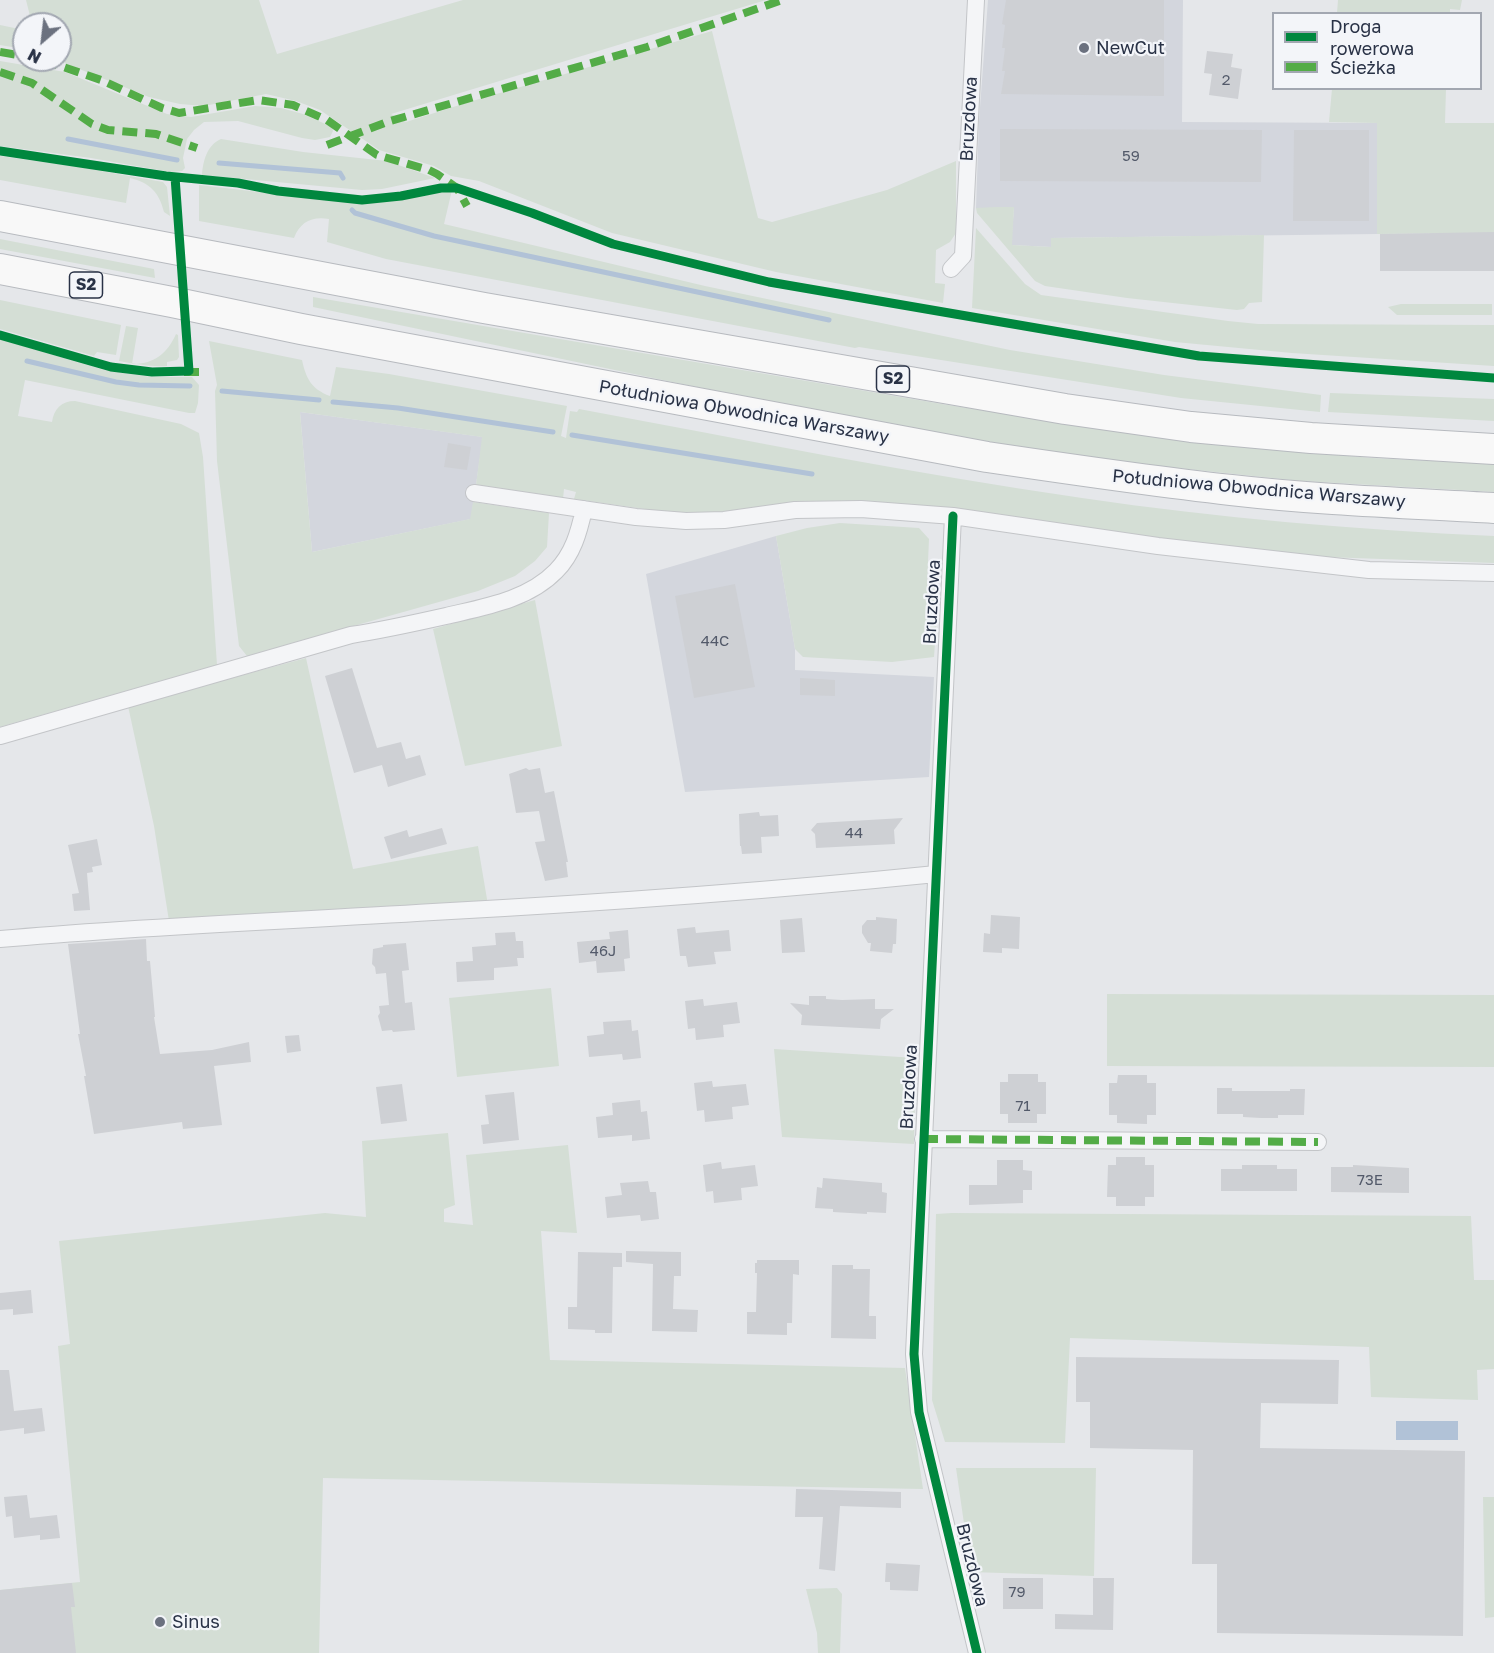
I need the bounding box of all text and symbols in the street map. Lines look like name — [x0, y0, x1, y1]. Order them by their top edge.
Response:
north arrow — [12, 12, 72, 72]
legend — [1272, 12, 1482, 90]
text: Droga rowerowa — [1330, 15, 1414, 59]
place label: NewCut — [1096, 37, 1165, 59]
marker: NewCut — [1077, 41, 1091, 55]
text: N — [24, 44, 45, 68]
text: Ścieżka — [1330, 56, 1396, 78]
house number: 2 — [1222, 71, 1230, 89]
street label: Bruzdowa — [956, 76, 982, 162]
house number: 59 — [1122, 147, 1140, 165]
road number: S2 — [70, 272, 103, 298]
road number: S2 — [876, 366, 910, 392]
street label: Południowa Obwodnica Warszawy — [597, 376, 891, 448]
street label: Południowa Obwodnica Warszawy — [1111, 465, 1407, 513]
street label: Bruzdowa — [919, 559, 945, 645]
house number: 44C — [701, 632, 729, 650]
house number: 44 — [845, 824, 863, 842]
house number: 46J — [590, 942, 616, 960]
street label: Bruzdowa — [896, 1044, 922, 1130]
house number: 71 — [1015, 1097, 1031, 1115]
house number: 73E — [1357, 1171, 1383, 1189]
street label: Bruzdowa — [951, 1521, 993, 1609]
house number: 79 — [1008, 1583, 1026, 1601]
place label: Sinus — [172, 1611, 220, 1633]
marker: Sinus — [153, 1615, 167, 1629]

